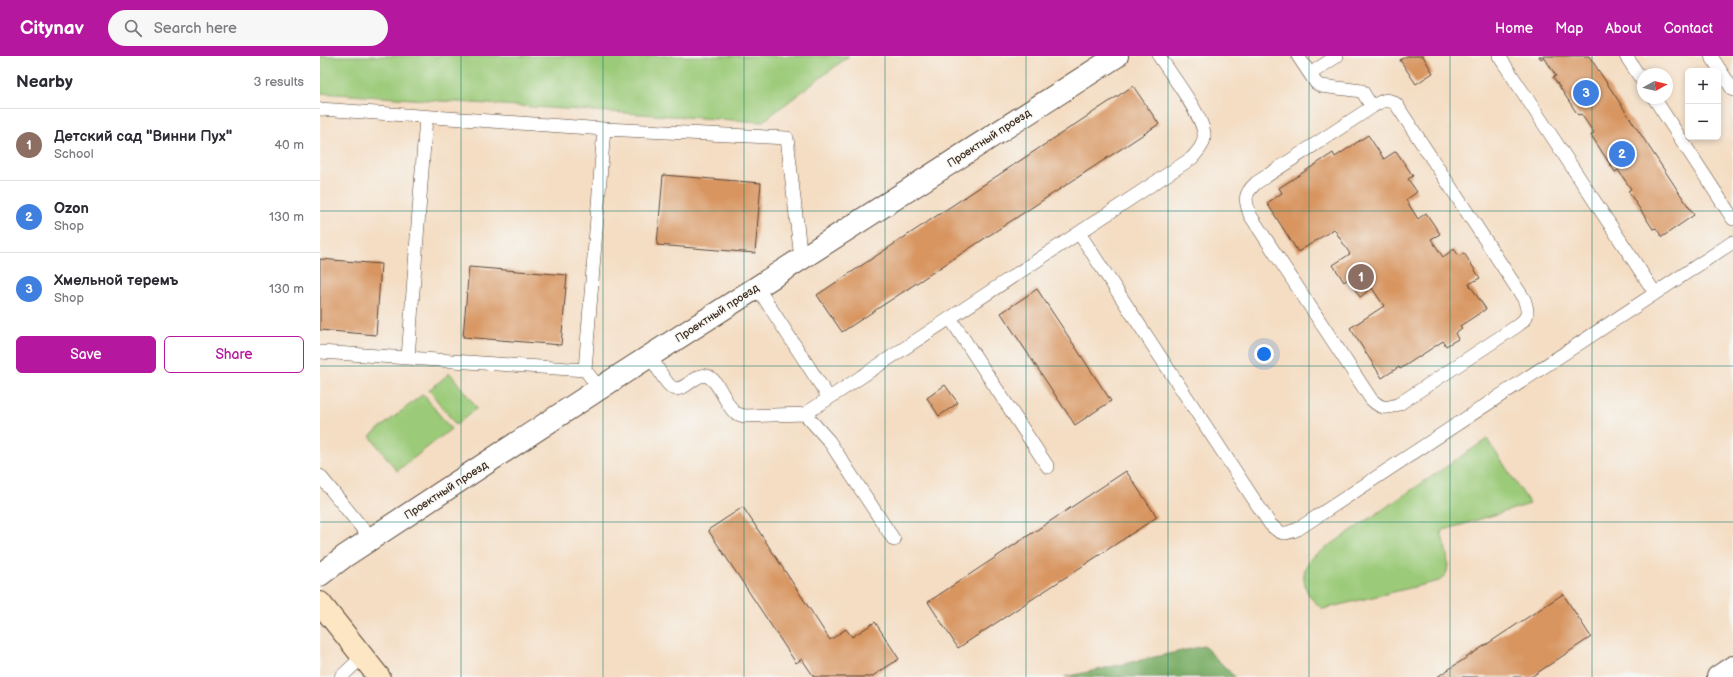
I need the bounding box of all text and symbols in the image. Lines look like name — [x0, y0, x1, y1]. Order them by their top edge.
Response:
search box — [108, 10, 388, 46]
text: Citynav — [20, 17, 84, 40]
icon: search — [122, 17, 144, 39]
text: Search here — [154, 19, 237, 38]
text: Home — [1495, 20, 1533, 37]
text: Map — [1555, 20, 1583, 37]
text: About — [1605, 20, 1642, 37]
text: Contact — [1664, 20, 1713, 37]
north arrow — [1637, 68, 1673, 104]
map controls — [1685, 68, 1721, 140]
button: + — [1685, 68, 1721, 104]
text: Nearby — [16, 72, 73, 92]
text: 3 results — [253, 74, 304, 90]
pin: 3 — [1573, 78, 1599, 108]
button: − — [1685, 104, 1721, 140]
street label: Проектный проезд — [945, 106, 1034, 170]
text: Детский сад "Винни Пух" — [54, 127, 232, 146]
text: 1 — [26, 137, 32, 153]
text: 40 m — [274, 137, 304, 153]
pin: 2 — [1609, 139, 1635, 169]
text: School — [54, 146, 94, 162]
text: Ozon — [54, 199, 89, 218]
text: 2 — [25, 209, 33, 225]
text: 130 m — [269, 209, 304, 225]
text: Shop — [54, 218, 84, 234]
pin: 1 — [1348, 262, 1374, 292]
text: Хмельной теремъ — [54, 271, 178, 290]
text: 3 — [25, 281, 33, 297]
text: 130 m — [269, 281, 304, 297]
street label: Проектный проезд — [673, 281, 762, 345]
text: Shop — [54, 290, 84, 306]
button: Save — [16, 336, 156, 373]
button: Share — [164, 336, 304, 373]
your location — [1254, 344, 1274, 364]
street label: Проектный проезд — [402, 458, 491, 522]

